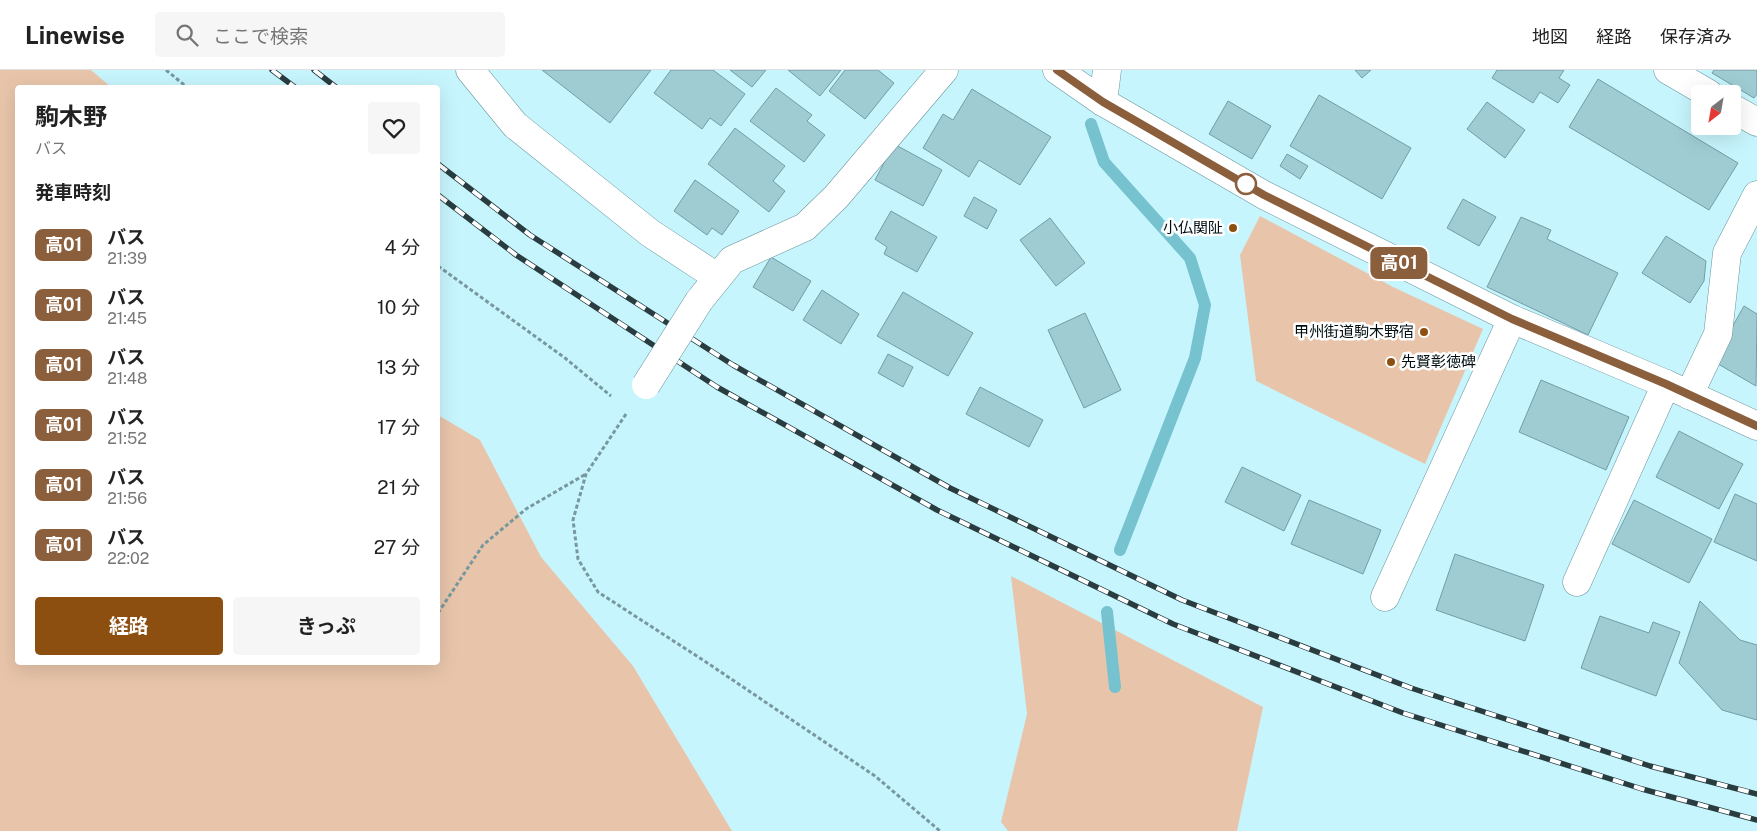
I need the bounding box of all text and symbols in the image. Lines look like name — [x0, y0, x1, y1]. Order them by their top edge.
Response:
search box — [155, 12, 505, 57]
text: Linewise — [25, 21, 125, 49]
icon: search — [173, 21, 201, 49]
text: ここで検索 — [213, 25, 308, 47]
text: 地図 — [1532, 26, 1568, 47]
text: 経路 — [1596, 26, 1632, 47]
text: 保存済み — [1660, 26, 1732, 47]
north arrow — [1691, 85, 1741, 135]
map controls — [1691, 85, 1741, 135]
text: 駒木野 — [35, 102, 107, 130]
button: heart — [368, 102, 420, 154]
text: バス — [35, 139, 67, 158]
unlabelled marker — [1235, 173, 1257, 195]
text: 発車時刻 — [35, 181, 111, 203]
place label: 小仏関阯 — [1163, 219, 1223, 236]
marker: 小仏関阯 — [1227, 222, 1239, 234]
text: バス — [107, 226, 145, 248]
text: 高01 — [45, 234, 82, 255]
text: 4 分 — [384, 236, 420, 258]
line badge: 高01 — [1370, 247, 1428, 279]
text: 21:39 — [107, 249, 147, 268]
text: 高01 — [1380, 252, 1418, 273]
text: バス — [107, 286, 145, 308]
text: 高01 — [45, 294, 82, 315]
text: 10 分 — [377, 296, 420, 318]
text: 21:45 — [107, 309, 147, 328]
place label: 甲州街道駒木野宿 — [1294, 323, 1414, 340]
marker: 甲州街道駒木野宿 — [1418, 326, 1430, 338]
text: バス — [107, 346, 145, 368]
place label: 先賢彰徳碑 — [1401, 353, 1476, 370]
text: 高01 — [45, 354, 82, 375]
text: 13 分 — [377, 356, 420, 378]
marker: 先賢彰徳碑 — [1385, 356, 1397, 368]
text: 21:48 — [107, 369, 147, 388]
text: バス — [107, 406, 145, 428]
text: 高01 — [45, 414, 82, 435]
text: 17 分 — [377, 416, 420, 438]
text: 21:52 — [107, 429, 147, 448]
text: バス — [107, 466, 145, 488]
text: 高01 — [45, 474, 82, 495]
text: 21 分 — [377, 476, 420, 498]
text: 21:56 — [107, 489, 147, 508]
text: バス — [107, 526, 145, 548]
text: 高01 — [45, 534, 82, 555]
text: 27 分 — [374, 536, 420, 558]
text: 22:02 — [107, 549, 149, 568]
button: 経路 — [35, 597, 223, 655]
button: きっぷ — [233, 597, 420, 655]

